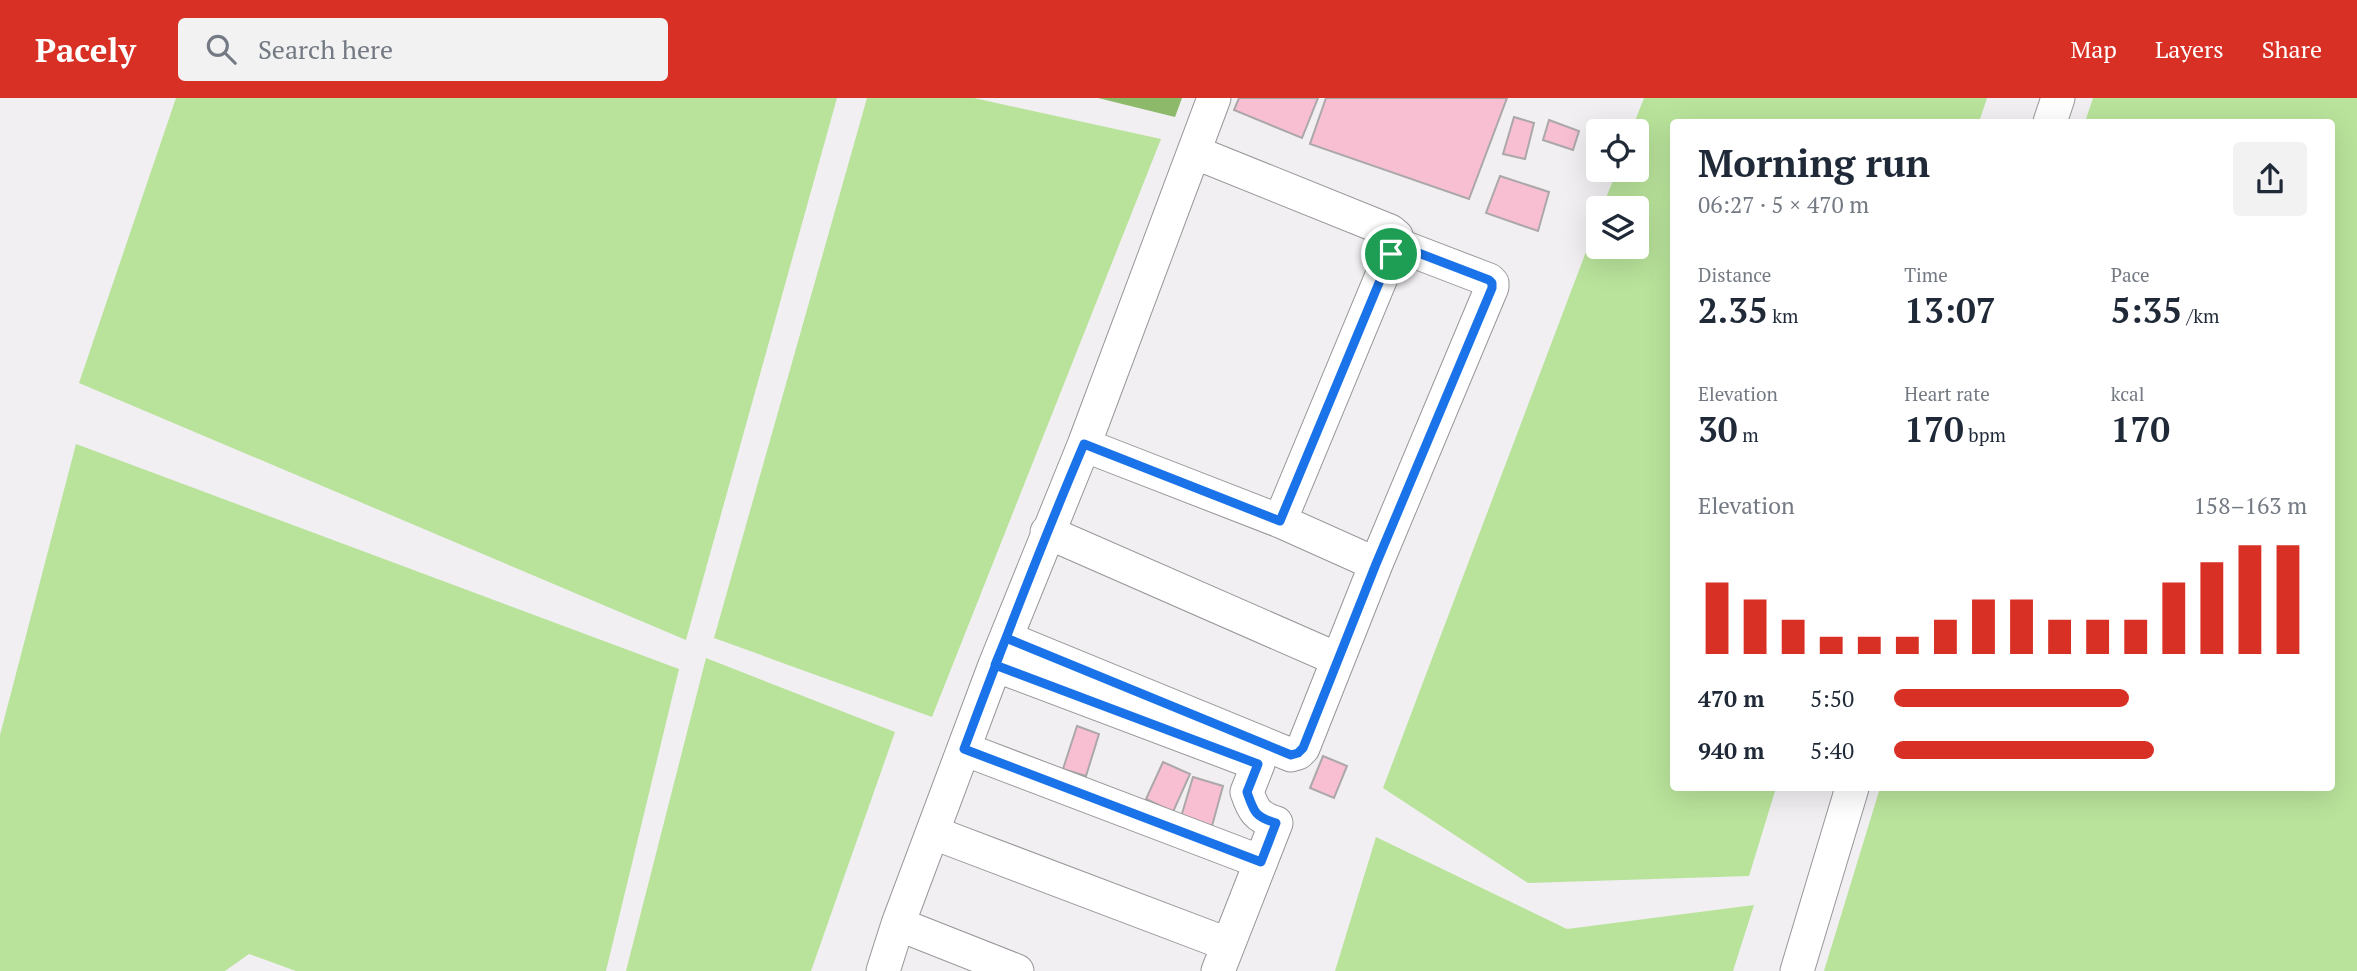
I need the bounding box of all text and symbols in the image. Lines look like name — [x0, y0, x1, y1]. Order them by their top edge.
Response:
search box — [178, 18, 668, 81]
text: Pacely — [35, 28, 136, 71]
icon: search — [202, 30, 240, 68]
text: Search here — [258, 32, 393, 66]
text: Map — [2070, 33, 2117, 65]
text: Layers — [2155, 33, 2224, 65]
text: Share — [2262, 33, 2322, 65]
map controls — [1586, 119, 1649, 259]
button: locate — [1586, 119, 1649, 182]
text: Morning run — [1698, 138, 1930, 188]
button: share — [2233, 142, 2307, 216]
text: 06:27 · 5 × 470 m — [1698, 189, 1869, 220]
button: layers — [1586, 196, 1649, 259]
pin — [1361, 224, 1421, 284]
icon: arrive — [1372, 235, 1410, 273]
text: Distance — [1698, 262, 1771, 287]
text: Time — [1904, 262, 1948, 287]
text: Pace — [2111, 262, 2150, 287]
text: 2.35 — [1698, 287, 1768, 333]
text: 13:07 — [1904, 287, 1995, 333]
text: 5:35 — [2111, 287, 2182, 333]
text: km — [1768, 303, 1799, 328]
text: /km — [2182, 303, 2219, 328]
text: Elevation — [1698, 381, 1778, 406]
text: Heart rate — [1904, 381, 1990, 406]
text: kcal — [2111, 381, 2144, 406]
text: 30 — [1698, 406, 1738, 452]
text: 170 — [1904, 406, 1964, 452]
text: 170 — [2111, 406, 2170, 452]
text: m — [1738, 422, 1759, 447]
text: bpm — [1964, 422, 2006, 447]
text: Elevation — [1698, 490, 1795, 521]
text: 158–163 m — [2194, 490, 2307, 521]
text: 470 m — [1698, 683, 1764, 714]
text: 5:50 — [1810, 683, 1854, 714]
text: 940 m — [1698, 735, 1764, 766]
text: 5:40 — [1810, 735, 1854, 766]

